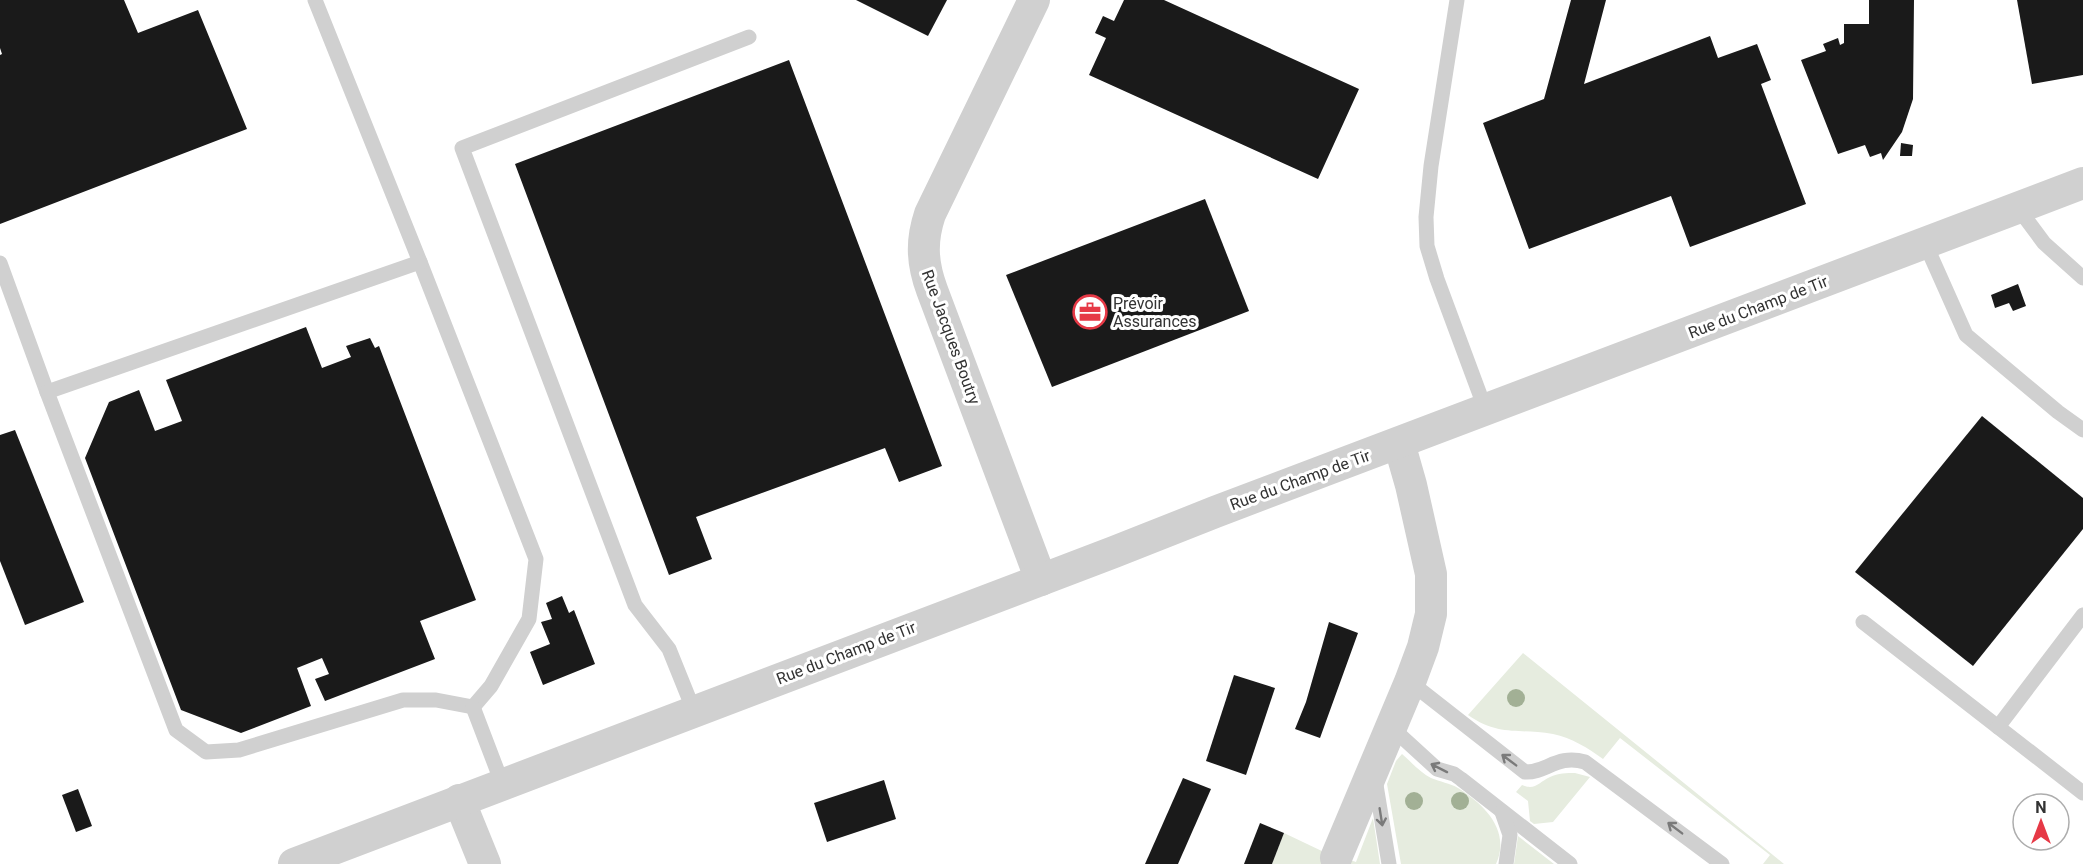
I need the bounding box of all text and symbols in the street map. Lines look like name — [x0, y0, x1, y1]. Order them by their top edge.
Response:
street label: Rue Jacques Boutry — [918, 267, 984, 407]
street label: Rue du Champ de Tir — [1686, 271, 1831, 342]
office icon: Prévoir Assurances — [1072, 294, 1108, 330]
place label: Prévoir Assurances — [1113, 294, 1197, 331]
street label: Rue du Champ de Tir — [1227, 446, 1373, 514]
street label: Rue du Champ de Tir — [774, 617, 919, 688]
one-way arrow — [1501, 753, 1517, 766]
one-way arrow — [1431, 762, 1448, 774]
north arrow — [2011, 792, 2071, 852]
text: N — [2035, 798, 2047, 817]
one-way arrow — [1376, 807, 1387, 827]
one-way arrow — [1668, 822, 1684, 835]

